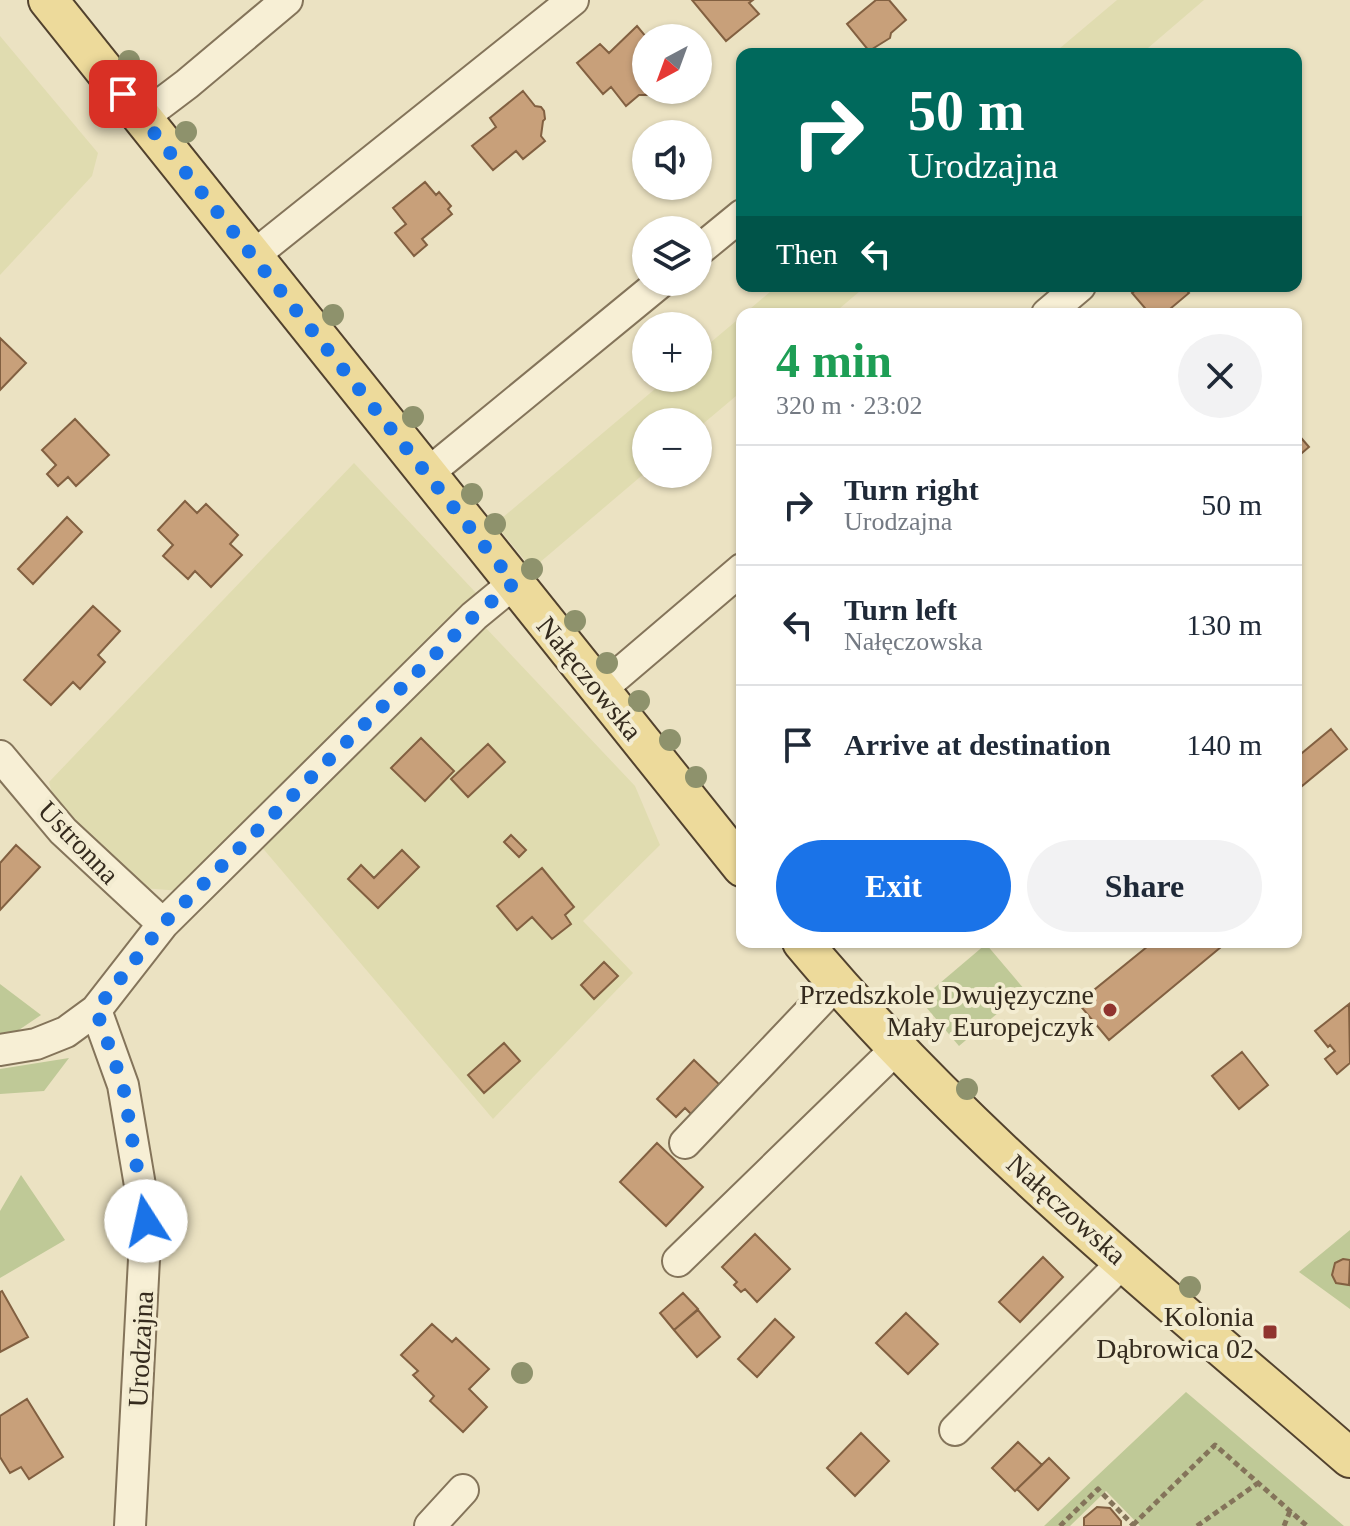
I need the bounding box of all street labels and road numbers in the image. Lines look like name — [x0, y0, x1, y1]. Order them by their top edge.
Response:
street label: Nałęczowska — [531, 611, 649, 747]
street label: Ustronna — [32, 795, 126, 890]
street label: Nałęczowska — [1001, 1148, 1133, 1271]
street label: Urodzajna — [122, 1289, 159, 1408]

